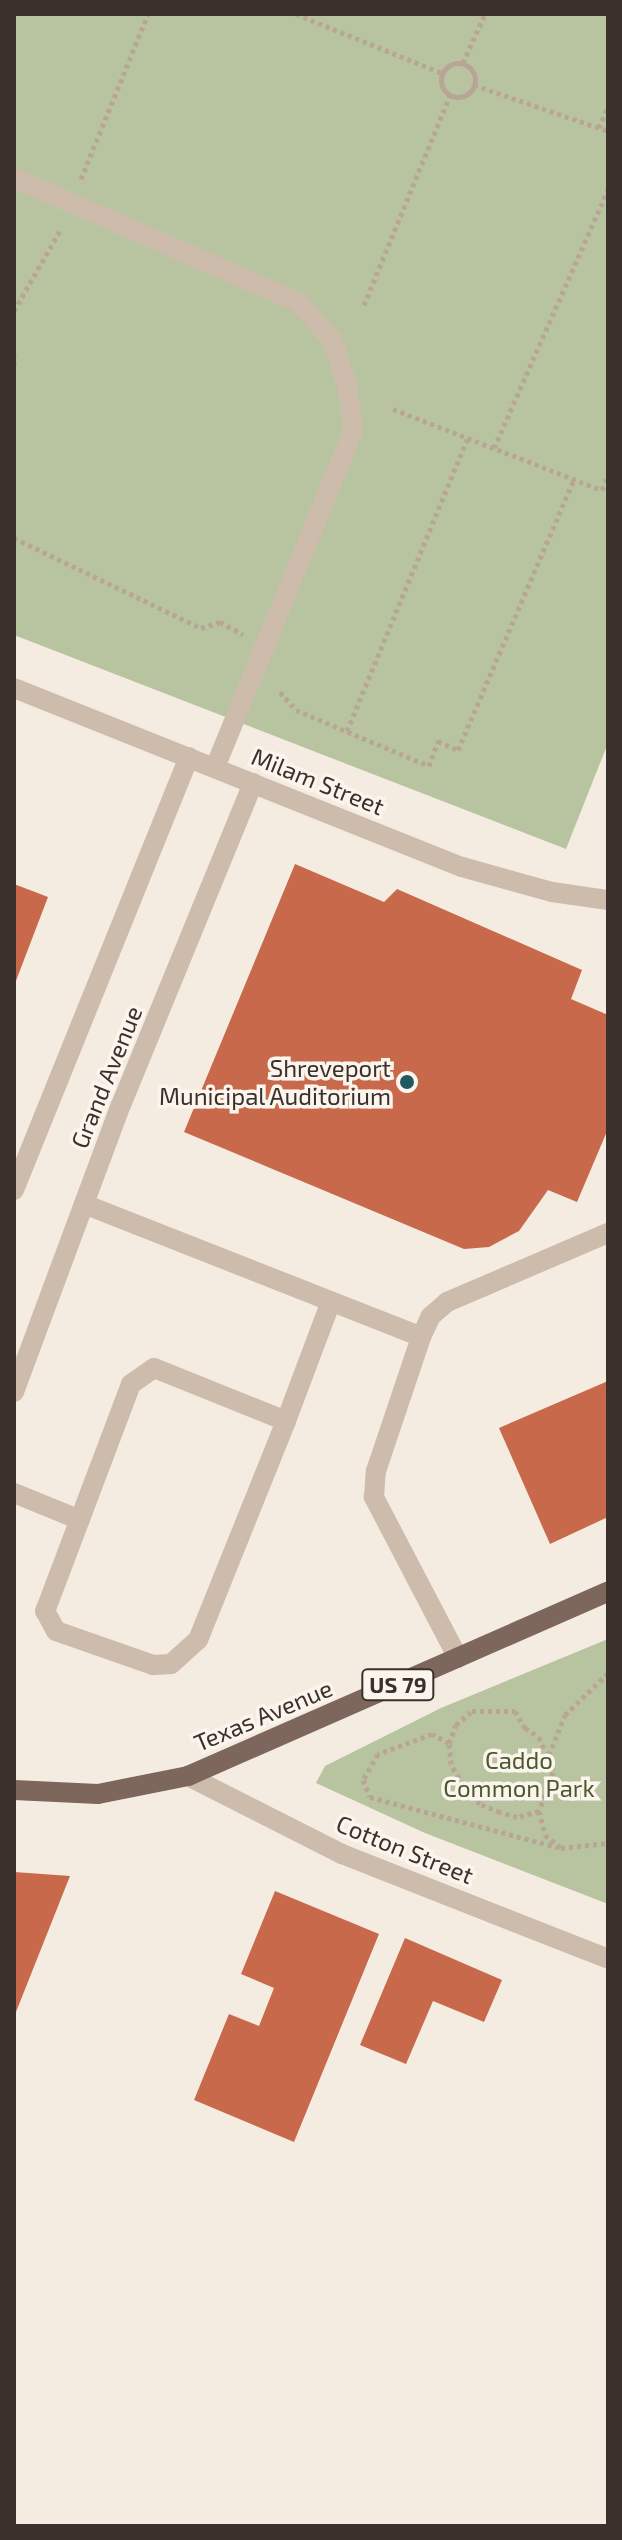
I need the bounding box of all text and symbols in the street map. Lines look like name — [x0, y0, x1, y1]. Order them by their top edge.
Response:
street label: Milam Street — [248, 741, 388, 821]
street label: Grand Avenue — [64, 1001, 148, 1153]
place label: Shreveport Municipal Auditorium — [158, 1054, 391, 1110]
marker: Shreveport Municipal Auditorium — [398, 1073, 416, 1091]
road number: US 79 — [360, 1667, 436, 1703]
street label: Texas Avenue — [189, 1673, 337, 1757]
park label: Caddo Common Park — [443, 1746, 595, 1802]
street label: Cotton Street — [332, 1808, 478, 1890]

